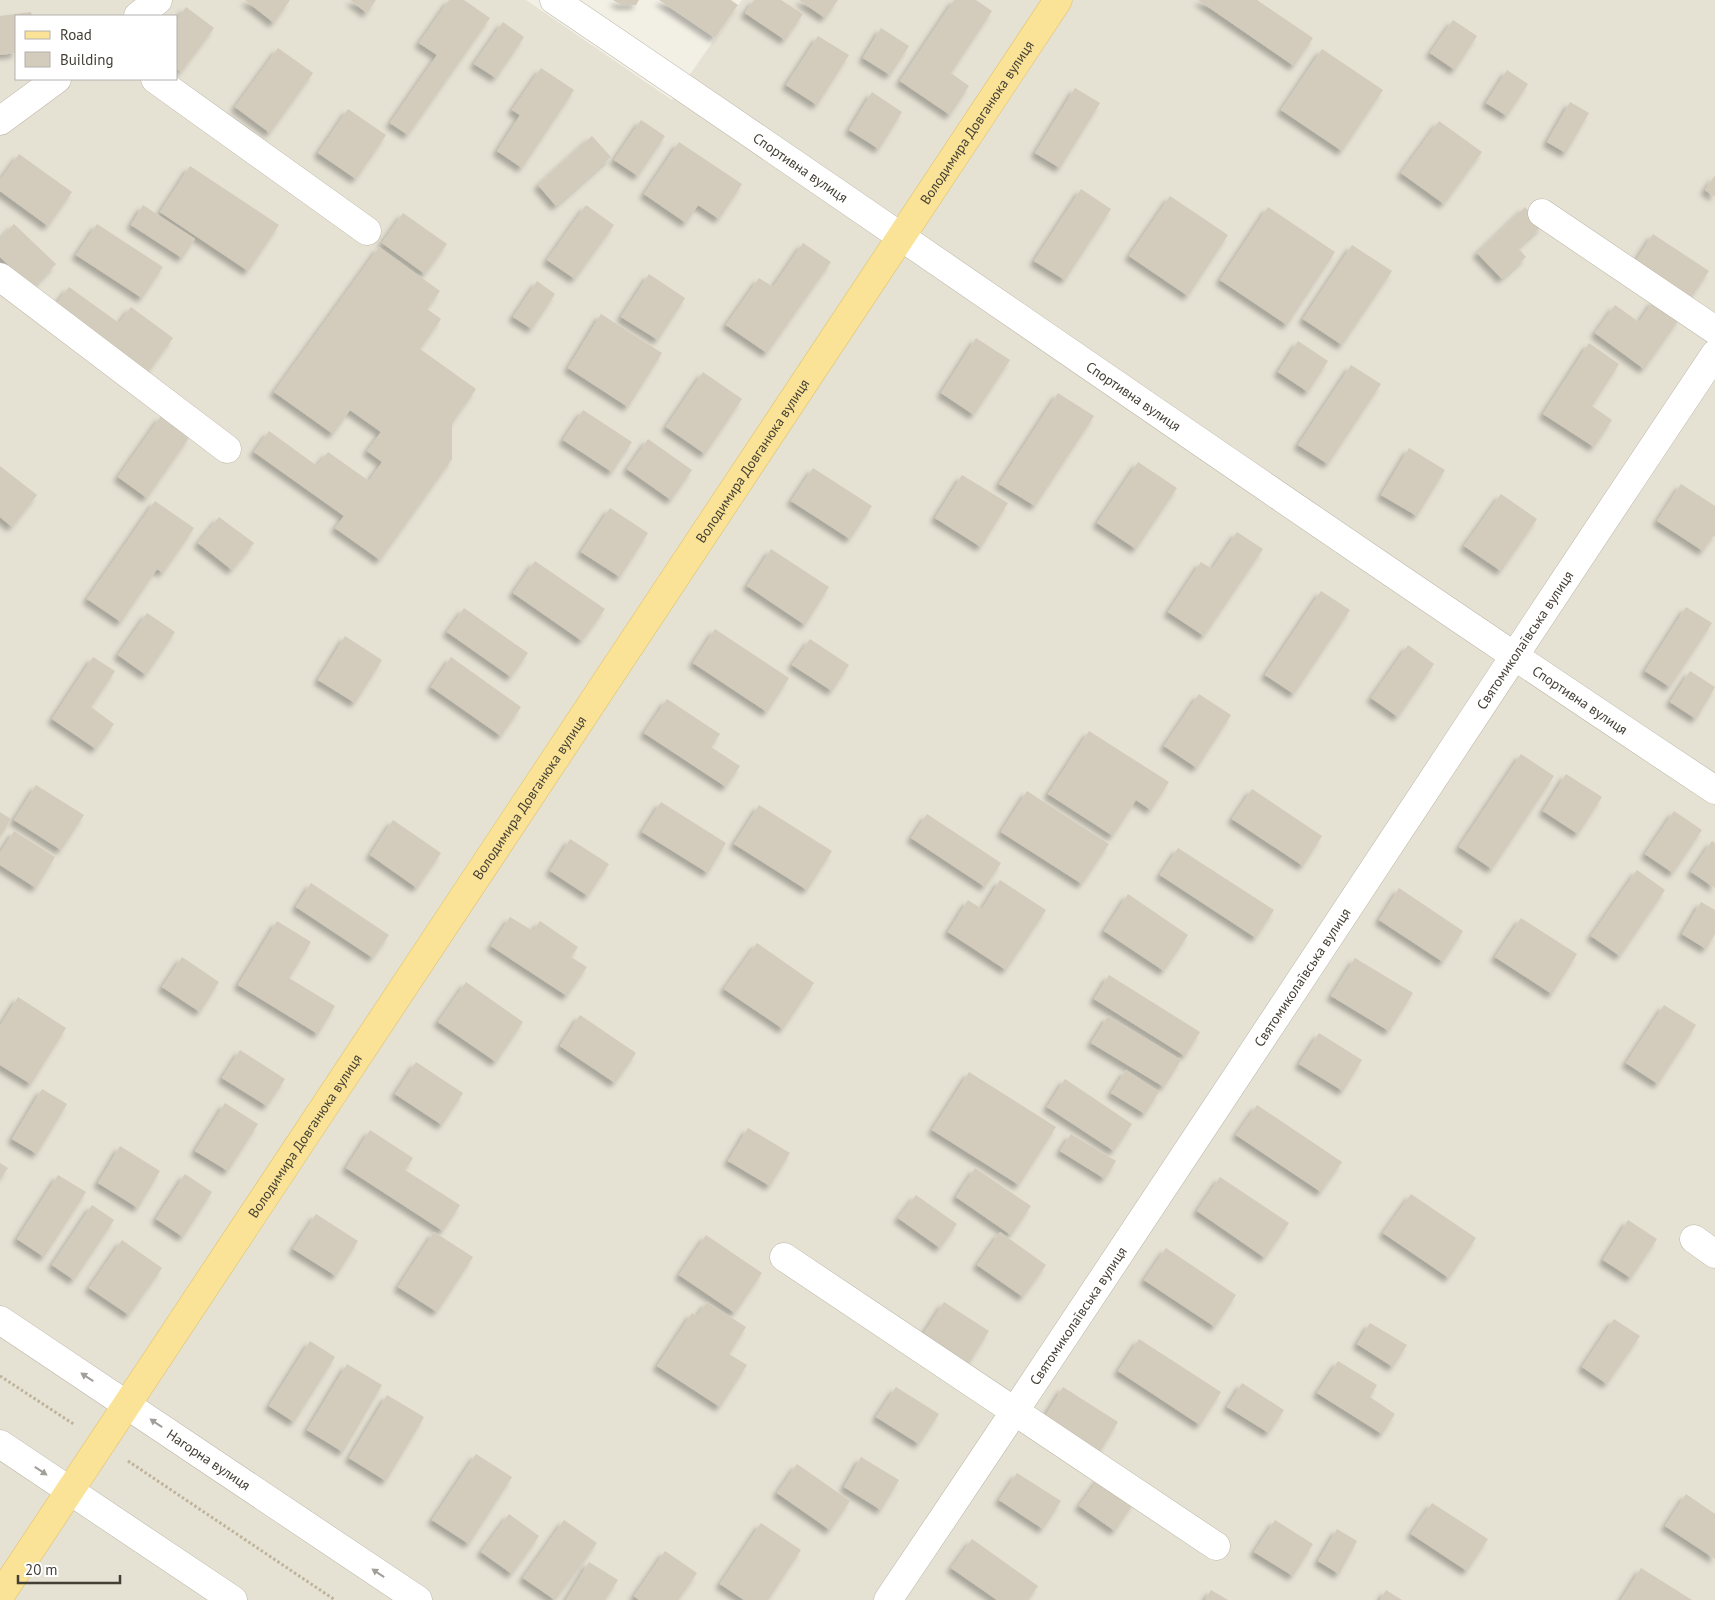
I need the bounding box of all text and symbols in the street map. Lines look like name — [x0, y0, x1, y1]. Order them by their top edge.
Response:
legend — [15, 15, 178, 80]
text: Road — [60, 25, 92, 44]
street label: Володимира Довганюка вулиця — [916, 37, 1038, 208]
text: Building — [60, 50, 114, 69]
street label: Спортивна вулиця — [749, 129, 851, 206]
street label: Спортивна вулиця — [1082, 357, 1184, 435]
street label: Володимира Довганюка вулиця — [692, 375, 813, 546]
street label: Святомиколаївська вулиця — [1472, 567, 1577, 713]
street label: Спортивна вулиця — [1529, 662, 1631, 738]
street label: Володимира Довганюка вулиця — [468, 712, 590, 883]
street label: Святомиколаївська вулиця — [1250, 904, 1355, 1050]
street label: Володимира Довганюка вулиця — [244, 1051, 366, 1221]
street label: Святомиколаївська вулиця — [1026, 1243, 1131, 1389]
one-way arrow — [80, 1372, 94, 1382]
one-way arrow — [149, 1418, 163, 1428]
street label: Нагорна вулиця — [163, 1425, 254, 1494]
one-way arrow — [34, 1466, 47, 1476]
scale bar — [18, 1552, 120, 1584]
text: 20 m — [25, 1560, 58, 1579]
one-way arrow — [371, 1568, 384, 1578]

